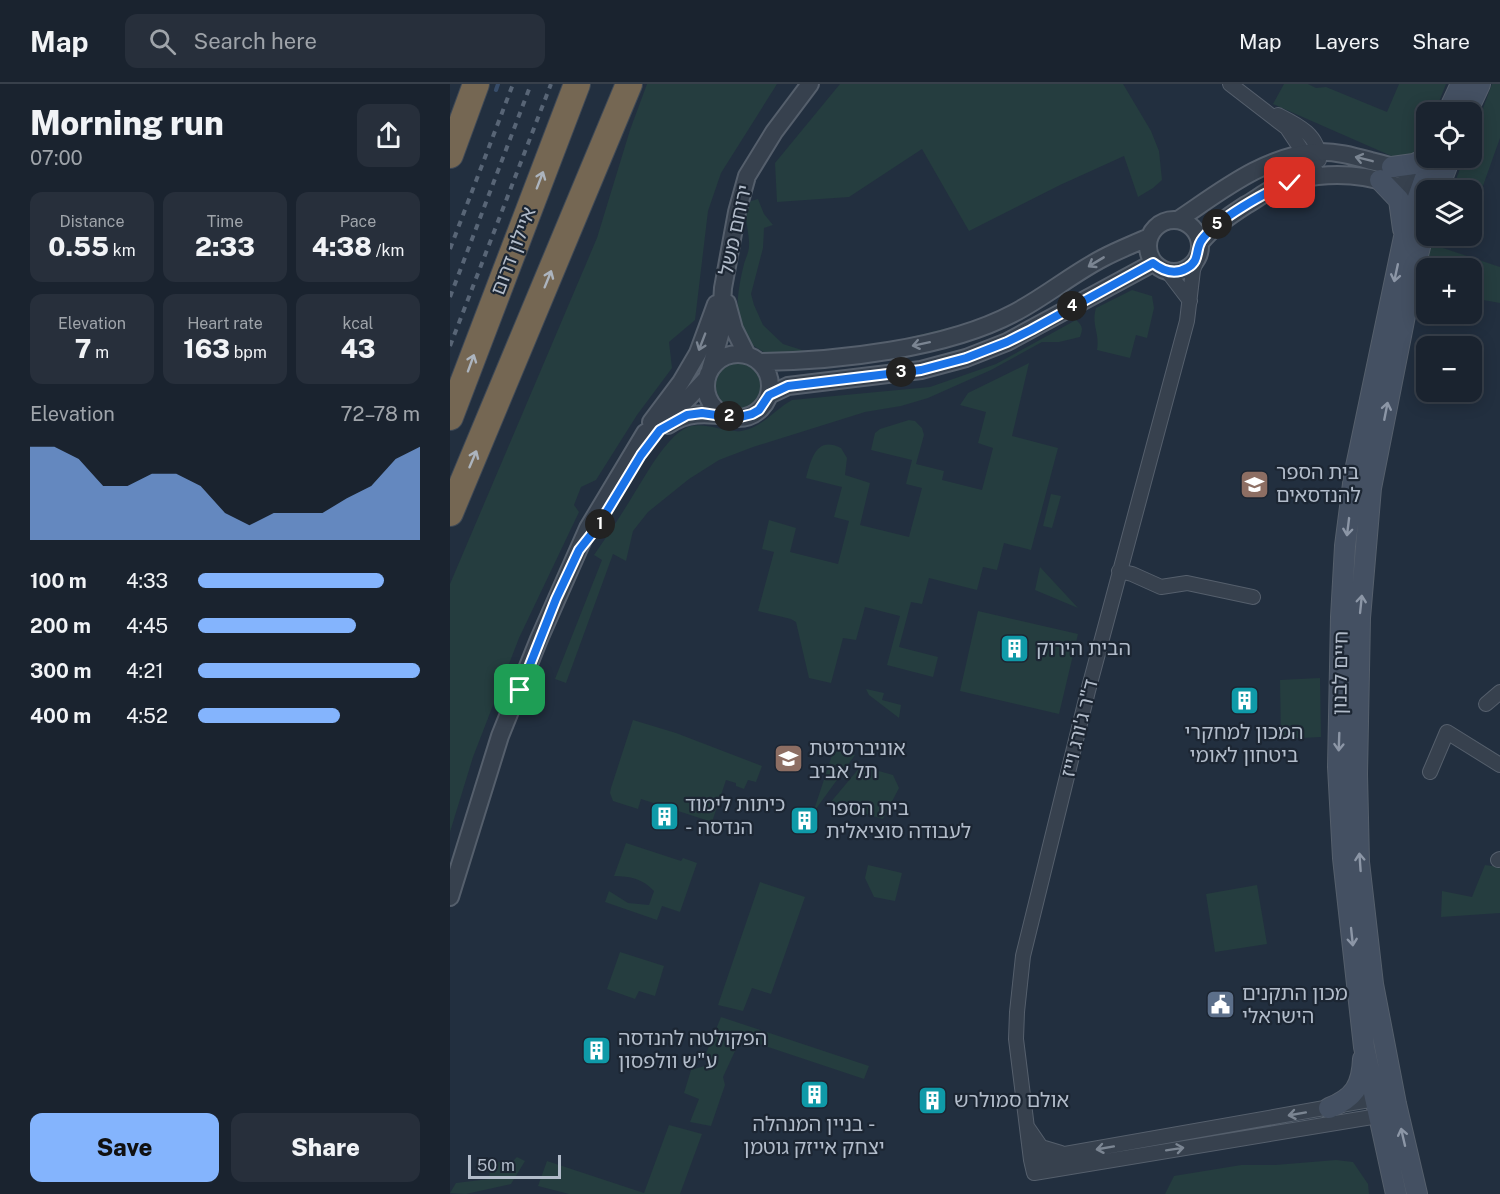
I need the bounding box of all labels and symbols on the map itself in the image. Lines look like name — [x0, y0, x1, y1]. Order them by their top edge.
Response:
one-way arrow — [1355, 152, 1374, 164]
pin — [1264, 157, 1315, 208]
one-way arrow — [535, 172, 546, 190]
street label: ירוחם משל — [714, 183, 756, 277]
street label: איילון דרום — [485, 204, 541, 298]
pin: 5 — [1202, 209, 1232, 239]
one-way arrow — [1088, 257, 1105, 269]
one-way arrow — [1389, 263, 1401, 282]
one-way arrow — [543, 270, 554, 289]
pin: 4 — [1057, 291, 1087, 321]
one-way arrow — [696, 333, 707, 351]
one-way arrow — [912, 338, 931, 350]
one-way arrow — [466, 354, 477, 372]
pin: 3 — [886, 357, 916, 387]
pin: 2 — [714, 401, 744, 431]
one-way arrow — [1381, 401, 1392, 421]
one-way arrow — [468, 450, 479, 469]
place label: בית הספר להנדסאים — [1276, 460, 1361, 507]
school or university icon: בית הספר להנדסאים — [1239, 468, 1271, 500]
pin: 1 — [585, 509, 615, 539]
one-way arrow — [1342, 516, 1353, 536]
one-way arrow — [1356, 594, 1367, 614]
street label: חיים לבנון — [1327, 631, 1353, 715]
building icon: הבית הירוק — [999, 632, 1031, 664]
place label: הבית הירוק — [1036, 636, 1131, 660]
pin — [494, 664, 545, 715]
street label: ד"ר ג'ורג וייז — [1055, 676, 1103, 779]
building icon: המכון למחקרי ביטחון לאומי — [1228, 685, 1260, 717]
place label: המכון למחקרי ביטחון לאומי — [1185, 720, 1303, 767]
one-way arrow — [1333, 732, 1345, 752]
place label: אוניברסיטת תל אביב — [809, 736, 906, 783]
school or university icon: אוניברסיטת תל אביב — [772, 743, 804, 775]
place label: כיתות לימוד - הנדסה — [685, 792, 785, 839]
place label: בית הספר לעבודה סוציאלית — [826, 796, 971, 843]
building icon: כיתות לימוד - הנדסה — [648, 800, 680, 832]
building icon: בית הספר לעבודה סוציאלית — [789, 804, 821, 836]
one-way arrow — [1354, 852, 1365, 872]
one-way arrow — [1347, 926, 1358, 946]
place label: מכון התקנים הישראלי — [1242, 981, 1348, 1028]
public building icon: מכון התקנים הישראלי — [1205, 988, 1237, 1020]
place label: הפקולטה להנדסה ע"ש וולפסון — [618, 1026, 767, 1073]
building icon: הפקולטה להנדסה ע"ש וולפסון — [581, 1034, 613, 1066]
building icon: בניין המנהלה - יצחק אייזק גוטמן — [798, 1078, 830, 1110]
building icon: אולם סמולרש — [917, 1084, 949, 1116]
place label: אולם סמולרש — [954, 1088, 1069, 1112]
one-way arrow — [1288, 1109, 1308, 1120]
place label: בניין המנהלה - יצחק אייזק גוטמן — [743, 1112, 885, 1159]
one-way arrow — [1397, 1128, 1409, 1147]
one-way arrow — [1096, 1143, 1116, 1154]
one-way arrow — [1165, 1144, 1184, 1155]
scale bar — [468, 1152, 561, 1180]

